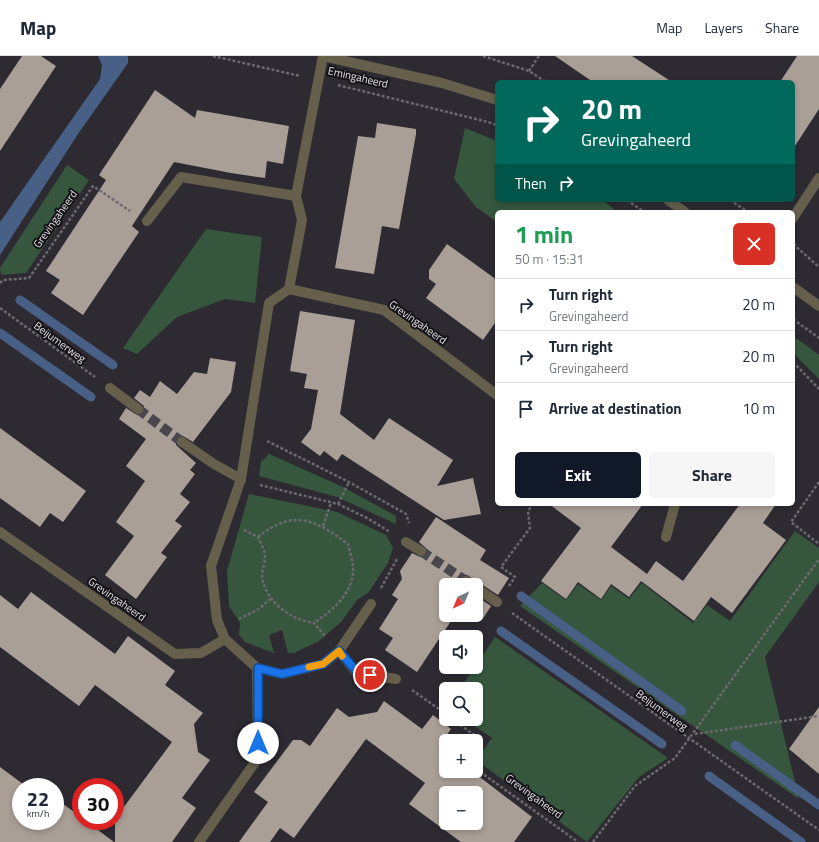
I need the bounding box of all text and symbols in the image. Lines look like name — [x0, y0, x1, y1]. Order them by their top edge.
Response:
text: Map — [20, 13, 56, 42]
text: Map — [656, 17, 682, 38]
text: Layers — [704, 17, 743, 38]
text: Share — [765, 17, 799, 38]
street label: Emingaheerd — [326, 62, 390, 92]
text: 20 m — [581, 87, 642, 130]
icon: right — [515, 96, 567, 148]
text: Grevingaheerd — [581, 126, 691, 153]
text: Then — [515, 172, 547, 195]
icon: right — [555, 172, 577, 194]
street label: Grevingaheerd — [29, 187, 81, 251]
text: 1 min — [515, 216, 573, 252]
button: close — [733, 223, 775, 265]
text: 50 m · 15:31 — [515, 249, 584, 269]
text: Turn right — [549, 283, 613, 306]
text: 20 m — [742, 293, 775, 316]
icon: right — [515, 294, 537, 316]
street label: Grevingaheerd — [386, 296, 450, 348]
text: Grevingaheerd — [549, 306, 628, 326]
street label: Beijumerweg — [31, 318, 90, 367]
text: Turn right — [549, 335, 613, 358]
text: 20 m — [742, 345, 775, 368]
icon: right — [515, 346, 537, 368]
text: Grevingaheerd — [549, 358, 628, 378]
text: Arrive at destination — [549, 397, 682, 420]
text: 10 m — [742, 397, 775, 420]
icon: arrive — [515, 398, 537, 420]
button: Exit — [515, 452, 641, 498]
button: Share — [649, 452, 775, 498]
street label: Grevingaheerd — [85, 573, 149, 625]
north arrow — [439, 578, 483, 622]
map controls — [439, 578, 483, 830]
button: sound — [439, 630, 483, 674]
pin — [353, 658, 387, 692]
icon: arrive — [359, 664, 381, 686]
button: search — [439, 682, 483, 726]
street label: Beijumerweg — [633, 686, 692, 735]
position arrow — [237, 722, 279, 764]
button: + — [439, 734, 483, 778]
street label: Grevingaheerd — [502, 770, 566, 822]
speed limit sign: 30 — [72, 778, 124, 830]
text: 22 — [27, 783, 49, 814]
button: − — [439, 786, 483, 830]
text: km/h — [27, 806, 49, 821]

